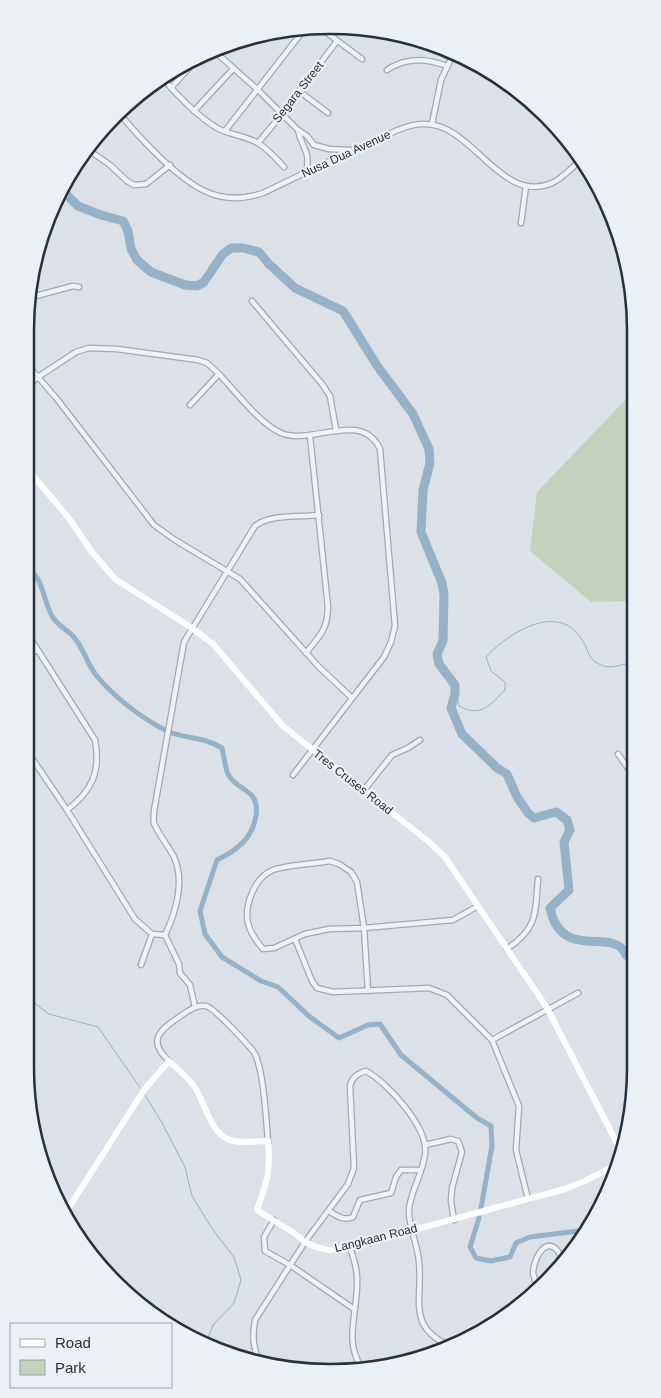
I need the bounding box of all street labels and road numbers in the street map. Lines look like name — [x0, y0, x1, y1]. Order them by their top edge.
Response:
street label: Segara Street — [270, 58, 327, 125]
street label: Nusa Dua Avenue — [299, 127, 393, 181]
street label: Tres Cruses Road — [311, 747, 395, 817]
street label: Langkaan Road — [333, 1221, 419, 1255]

